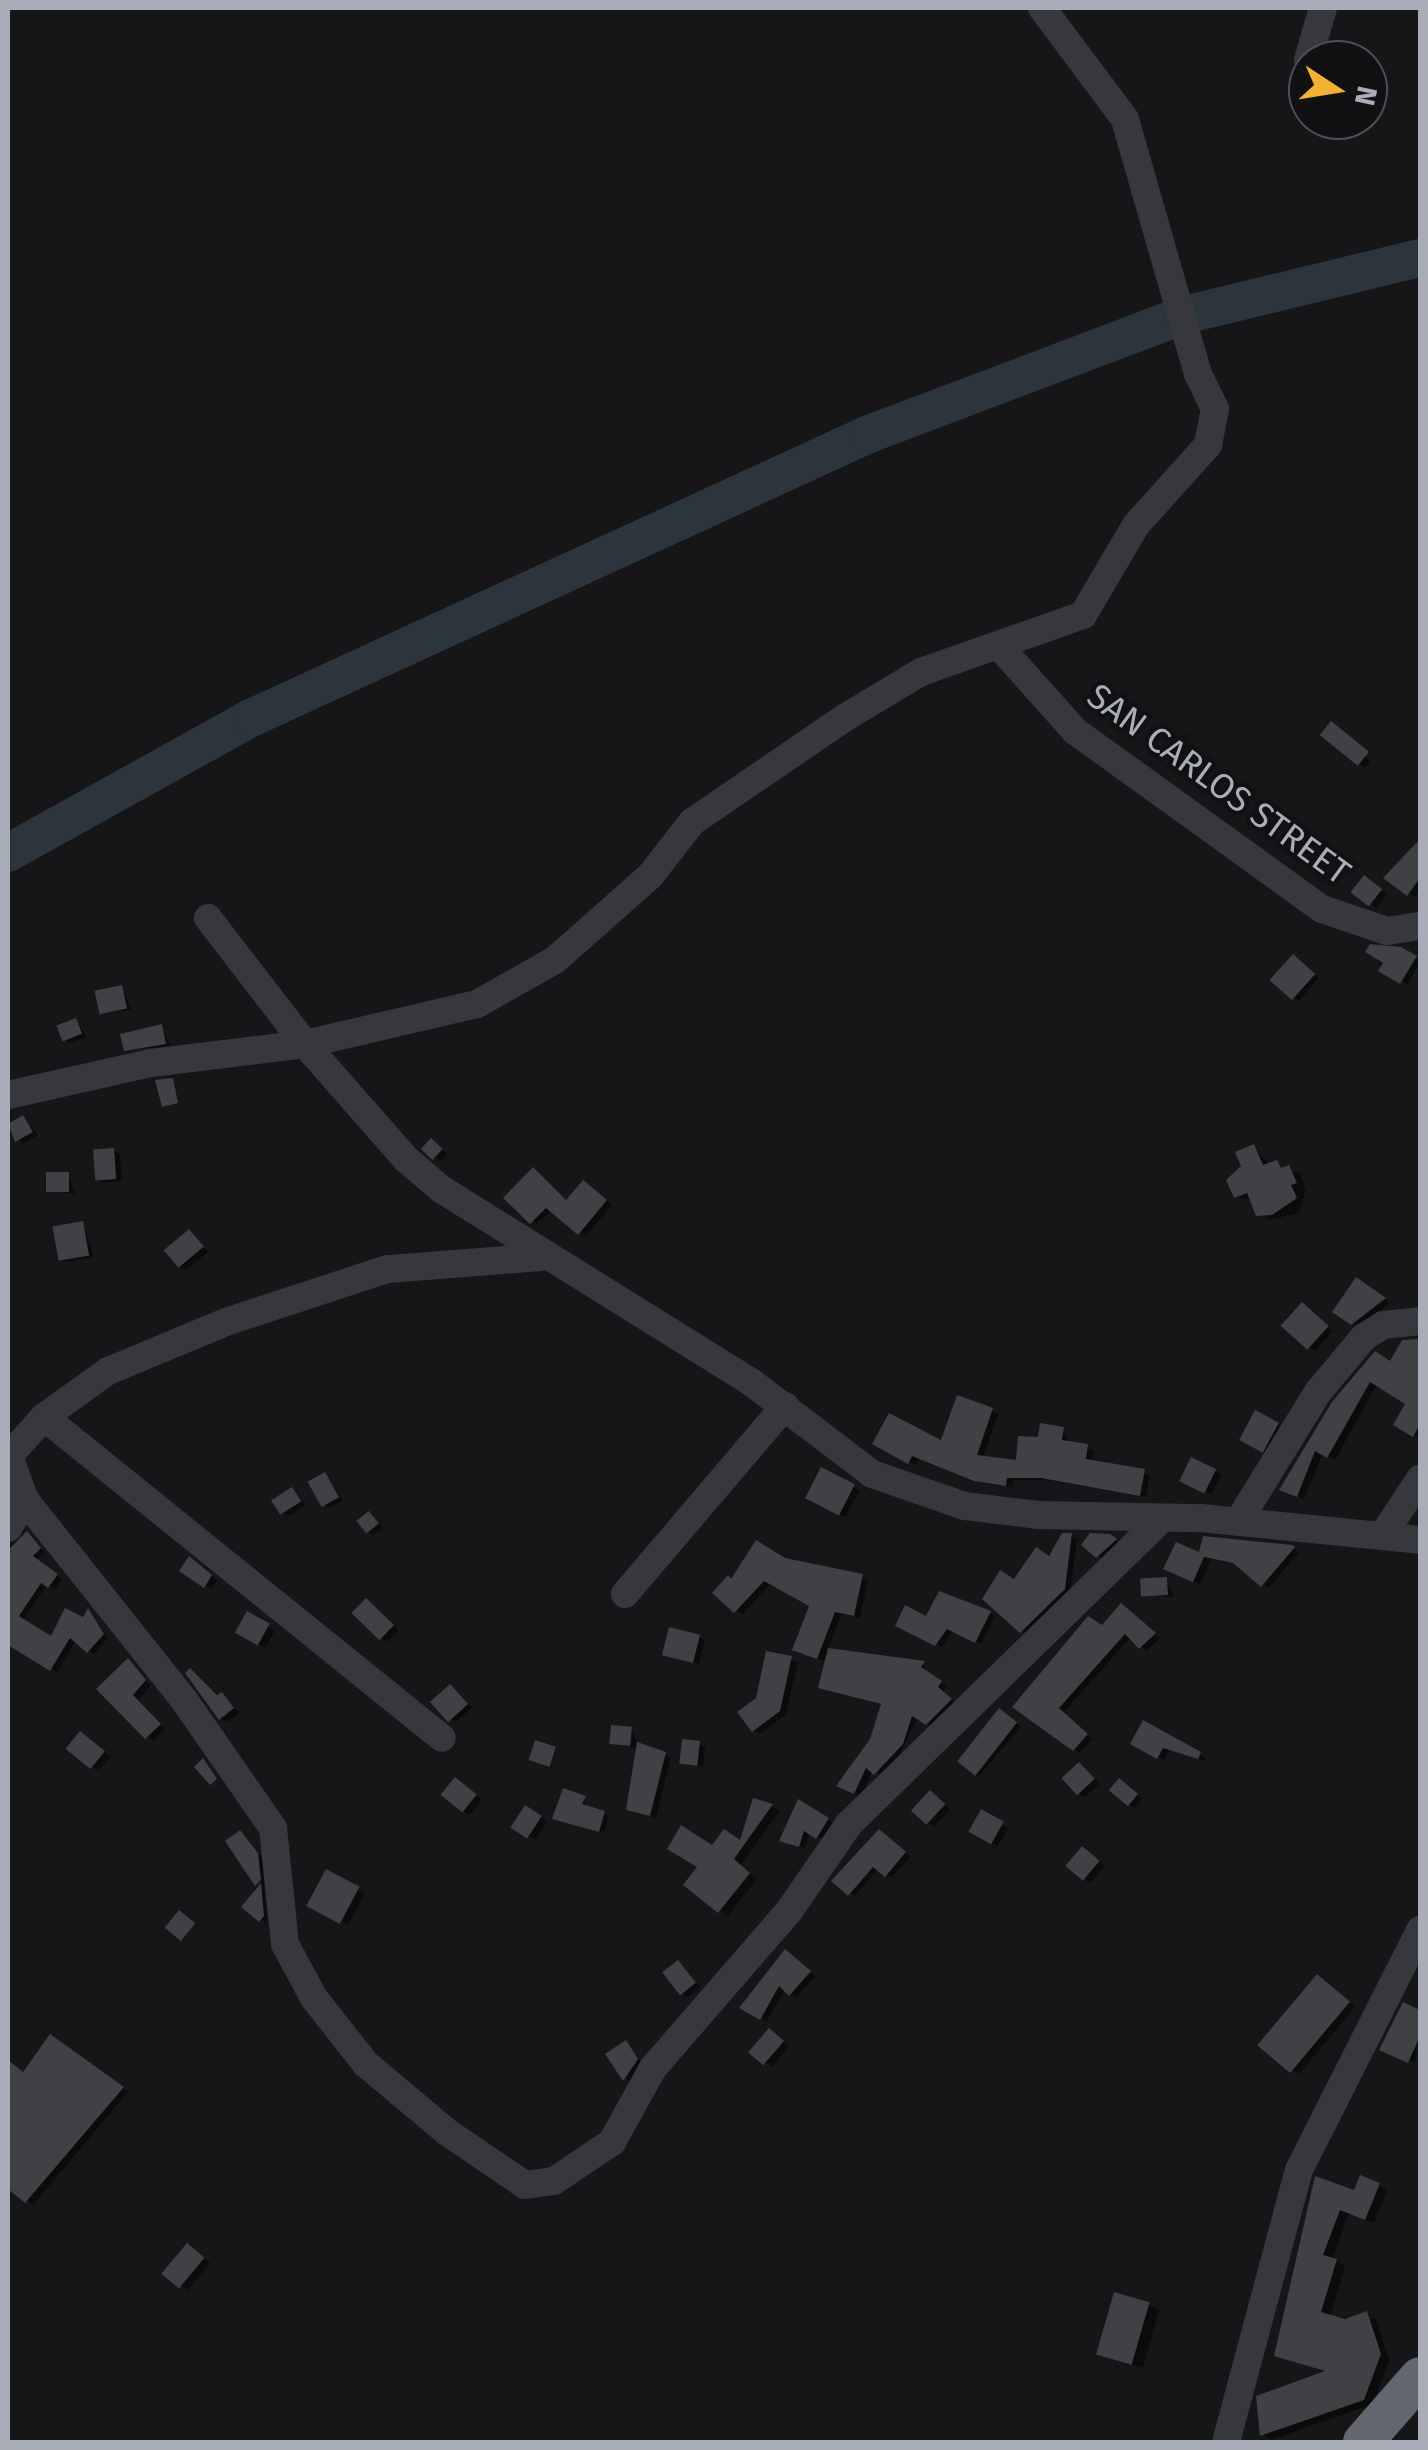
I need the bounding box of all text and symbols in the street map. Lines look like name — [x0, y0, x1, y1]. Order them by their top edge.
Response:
north arrow — [1288, 40, 1388, 140]
text: N — [1348, 83, 1384, 108]
street label: SAN CARLOS STREET — [1079, 675, 1359, 893]

